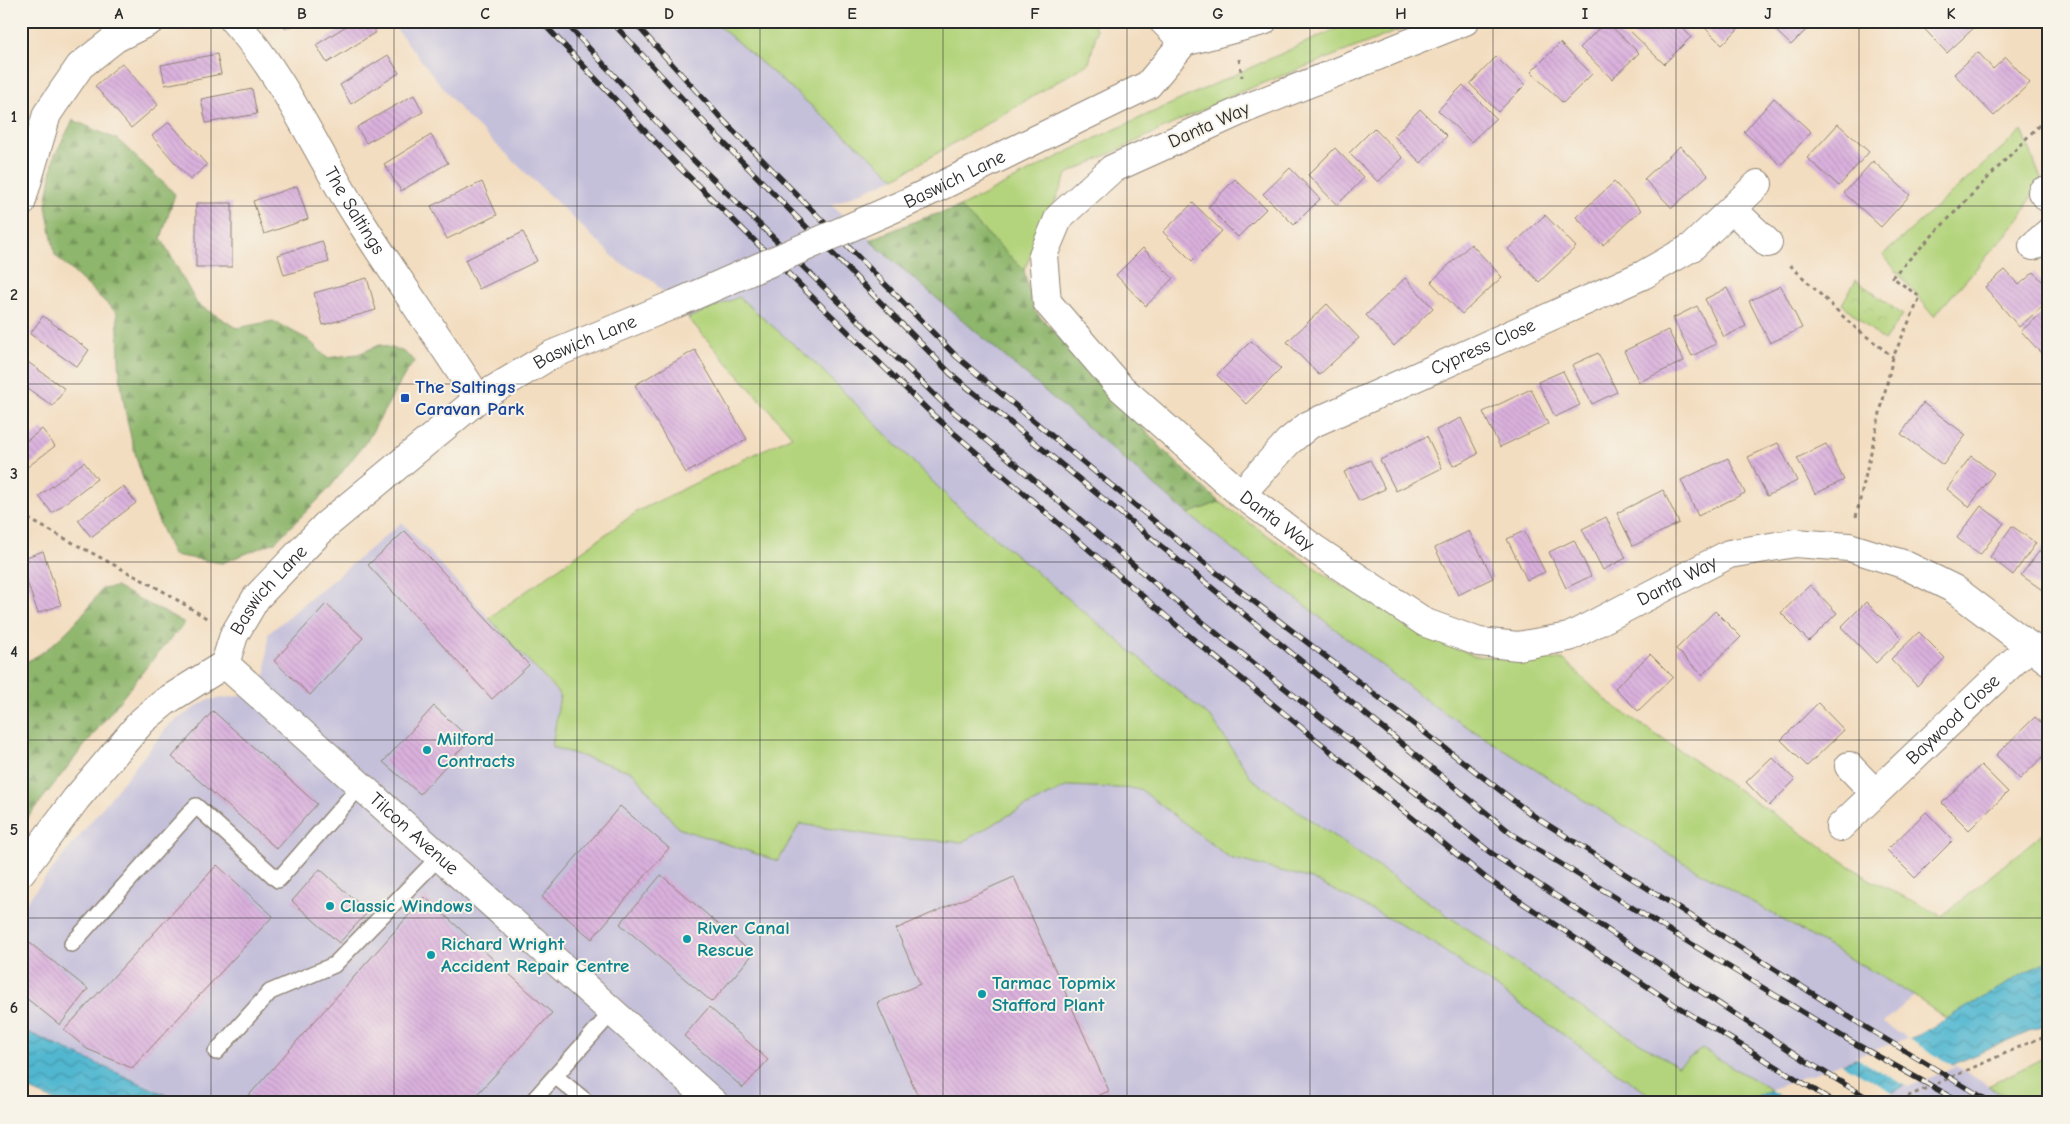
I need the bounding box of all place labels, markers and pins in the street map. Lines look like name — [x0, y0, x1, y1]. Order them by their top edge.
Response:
place label: The Saltings Caravan Park — [415, 376, 525, 420]
marker: The Saltings Caravan Park — [399, 392, 411, 404]
place label: Milford Contracts — [437, 728, 515, 772]
marker: Milford Contracts — [421, 744, 433, 756]
place label: Classic Windows — [340, 895, 473, 917]
marker: Classic Windows — [324, 900, 336, 912]
place label: River Canal Rescue — [697, 917, 790, 961]
place label: Richard Wright Accident Repair Centre — [441, 933, 629, 977]
marker: River Canal Rescue — [681, 933, 693, 945]
marker: Richard Wright Accident Repair Centre — [425, 949, 437, 961]
place label: Tarmac Topmix Stafford Plant — [992, 972, 1116, 1016]
marker: Tarmac Topmix Stafford Plant — [976, 988, 988, 1000]

